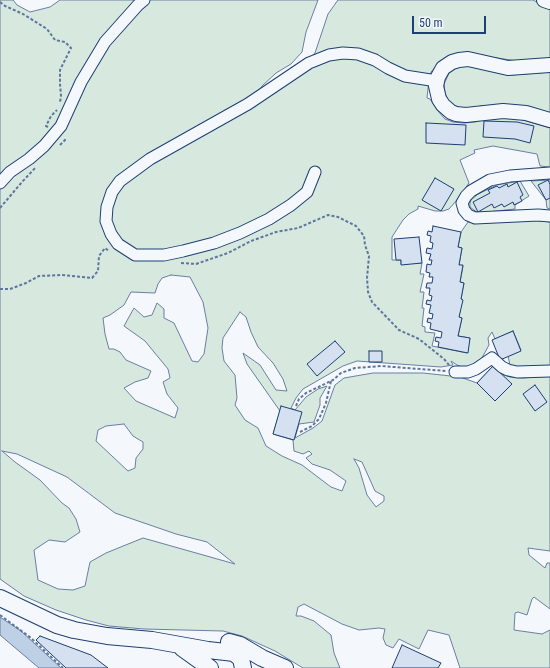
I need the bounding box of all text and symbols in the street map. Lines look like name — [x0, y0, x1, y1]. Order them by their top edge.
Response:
scale bar — [414, 8, 488, 34]
text: 50 m — [419, 16, 443, 30]

